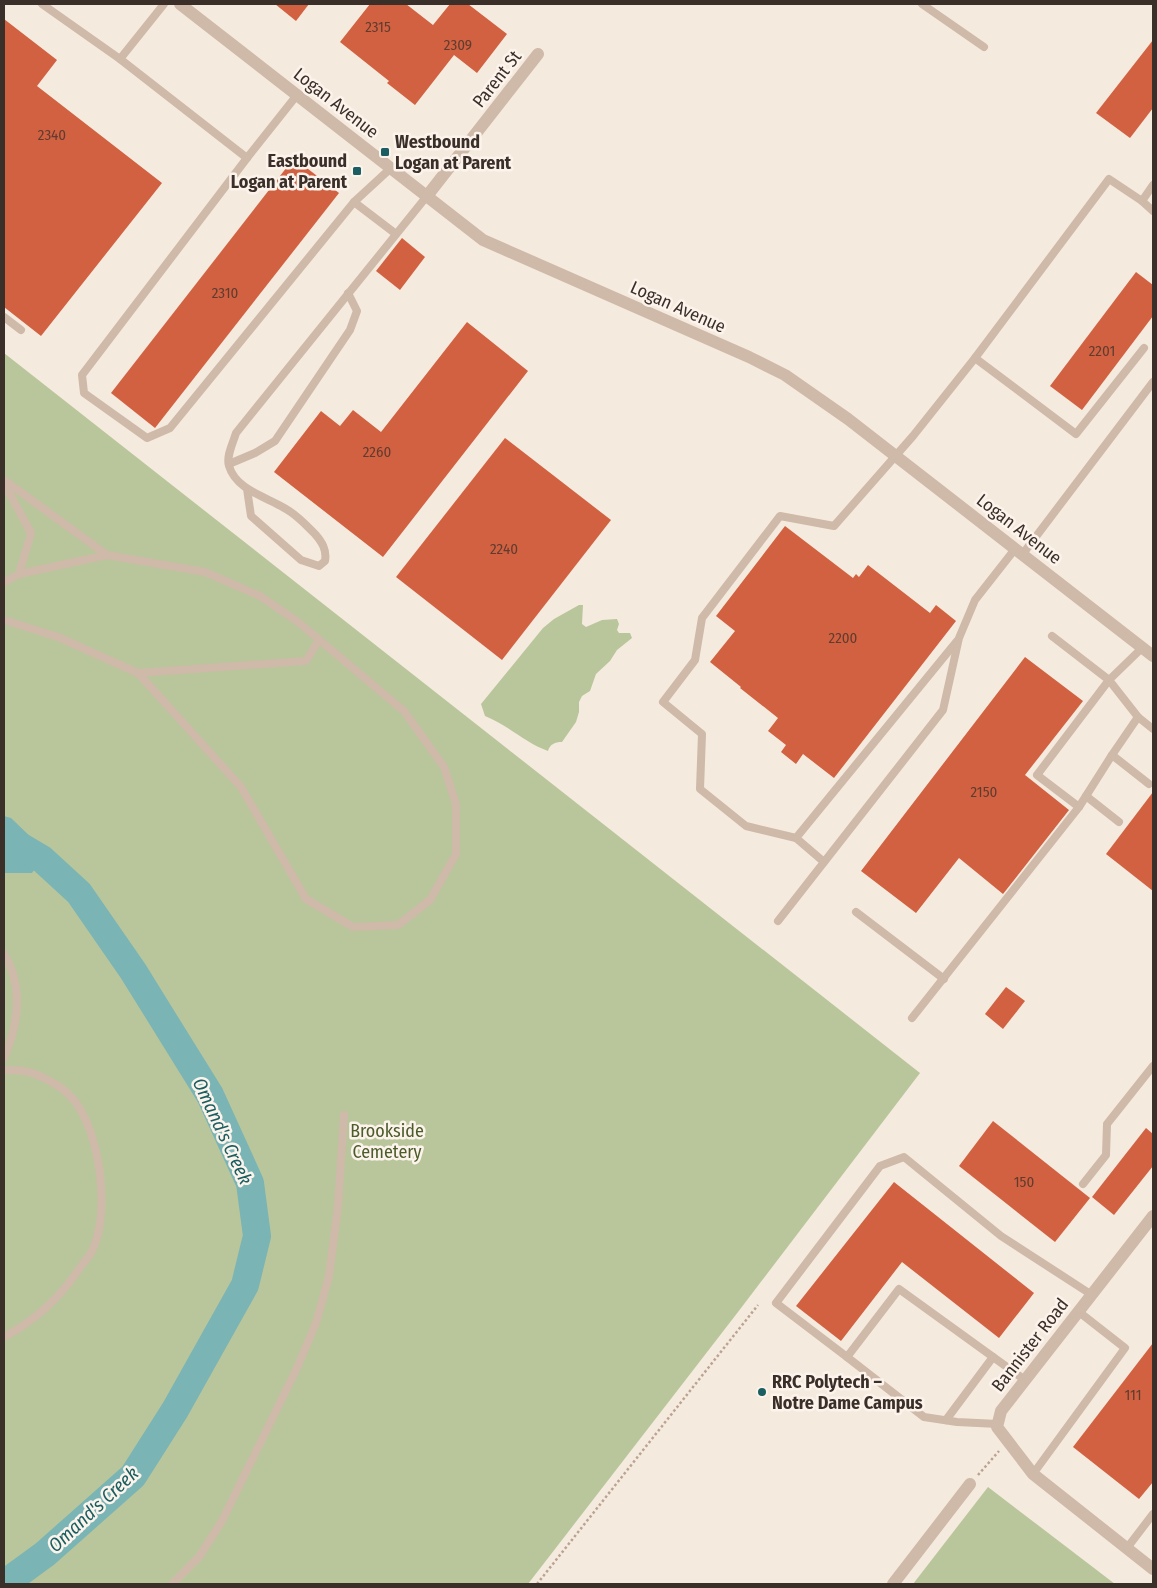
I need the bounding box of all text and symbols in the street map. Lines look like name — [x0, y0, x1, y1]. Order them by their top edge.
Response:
house number: 2315 — [365, 18, 391, 36]
house number: 2309 — [444, 36, 472, 54]
street label: Parent St — [468, 46, 526, 112]
street label: Logan Avenue — [289, 63, 383, 143]
house number: 2340 — [38, 126, 66, 144]
place label: Westbound Logan at Parent — [395, 131, 512, 174]
marker: Westbound Logan at Parent — [379, 146, 391, 158]
place label: Eastbound Logan at Parent — [231, 150, 348, 193]
marker: Eastbound Logan at Parent — [351, 165, 363, 177]
street label: Logan Avenue — [627, 276, 729, 338]
house number: 2310 — [212, 284, 238, 302]
house number: 2201 — [1089, 342, 1115, 360]
house number: 2260 — [363, 443, 391, 461]
street label: Logan Avenue — [972, 489, 1066, 569]
house number: 2240 — [490, 540, 518, 558]
house number: 2200 — [829, 629, 857, 647]
house number: 2150 — [971, 783, 997, 801]
water label: Omand's Creek — [188, 1074, 257, 1188]
park label: Brookside Cemetery — [350, 1120, 424, 1163]
house number: 150 — [1014, 1173, 1034, 1191]
street label: Bannister Road — [987, 1294, 1073, 1396]
place label: RRC Polytech – Notre Dame Campus — [772, 1371, 923, 1414]
marker: RRC Polytech – Notre Dame Campus — [756, 1386, 768, 1398]
house number: 111 — [1124, 1386, 1142, 1404]
water label: Omand's Creek — [43, 1462, 143, 1557]

